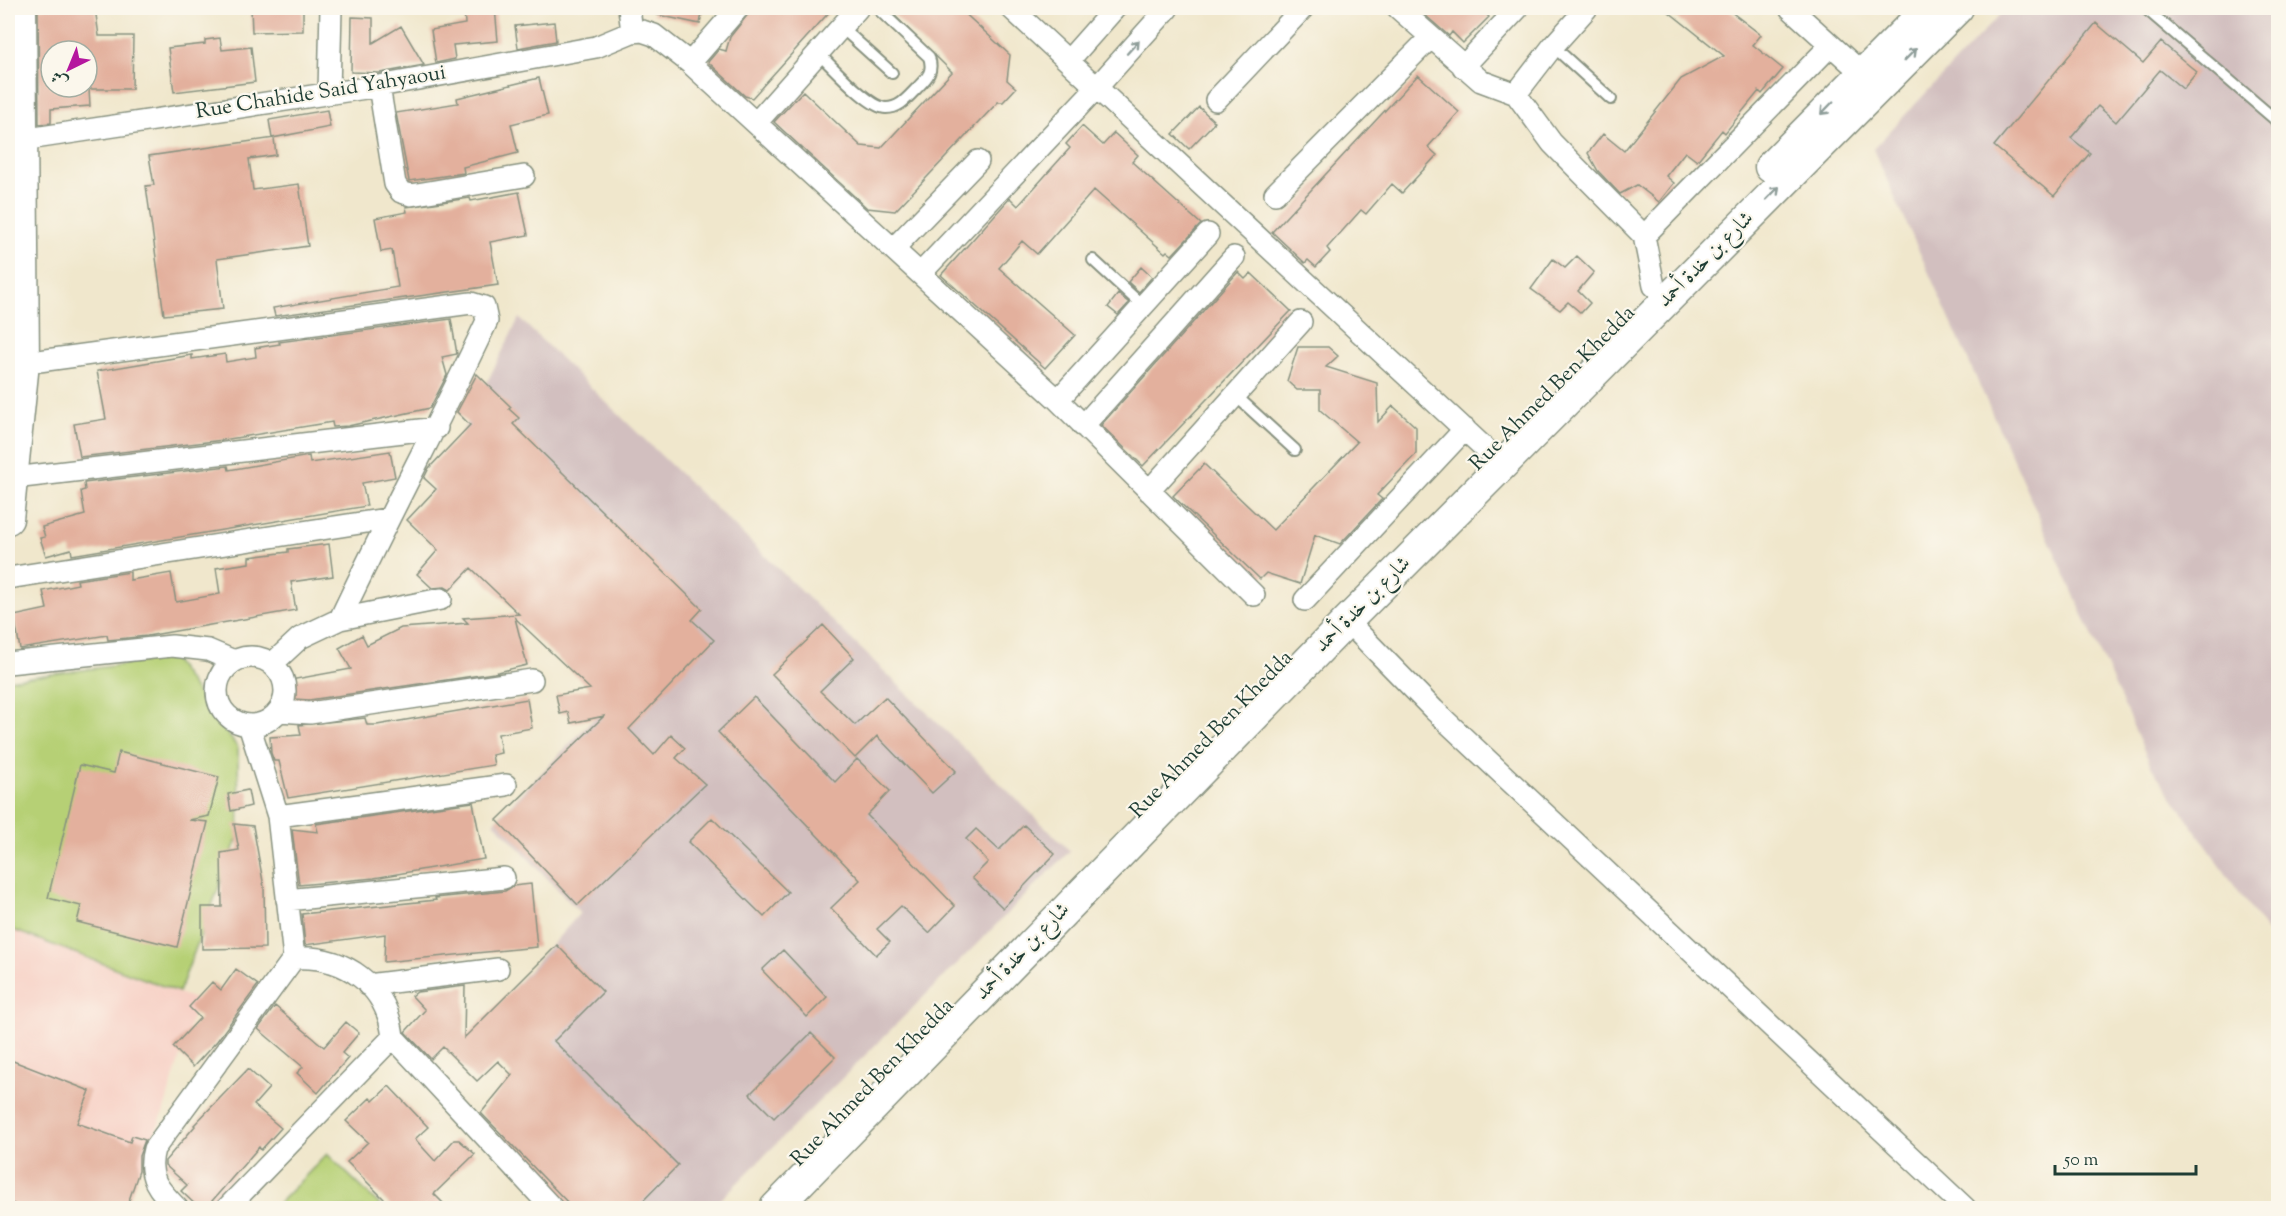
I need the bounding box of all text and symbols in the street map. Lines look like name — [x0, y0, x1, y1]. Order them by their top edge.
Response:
north arrow — [39, 39, 99, 99]
one-way arrow — [1126, 40, 1140, 55]
one-way arrow — [1903, 48, 1918, 63]
street label: Rue Chahide Said Yahyaoui — [194, 58, 448, 128]
text: ش — [47, 64, 74, 92]
one-way arrow — [1820, 101, 1835, 116]
one-way arrow — [1765, 186, 1780, 201]
street label: شارع بن خدة أحمد — [1649, 203, 1762, 316]
street label: Rue Ahmed Ben Khedda — [1463, 299, 1643, 479]
street label: شارع بن خدة أحمد — [1306, 548, 1419, 661]
street label: Rue Ahmed Ben Khedda — [1124, 644, 1301, 826]
street label: شارع بن خدة أحمد — [967, 895, 1078, 1008]
street label: Rue Ahmed Ben Khedda — [785, 992, 962, 1174]
scale bar — [2055, 1138, 2196, 1176]
text: 50 m — [2063, 1148, 2099, 1174]

